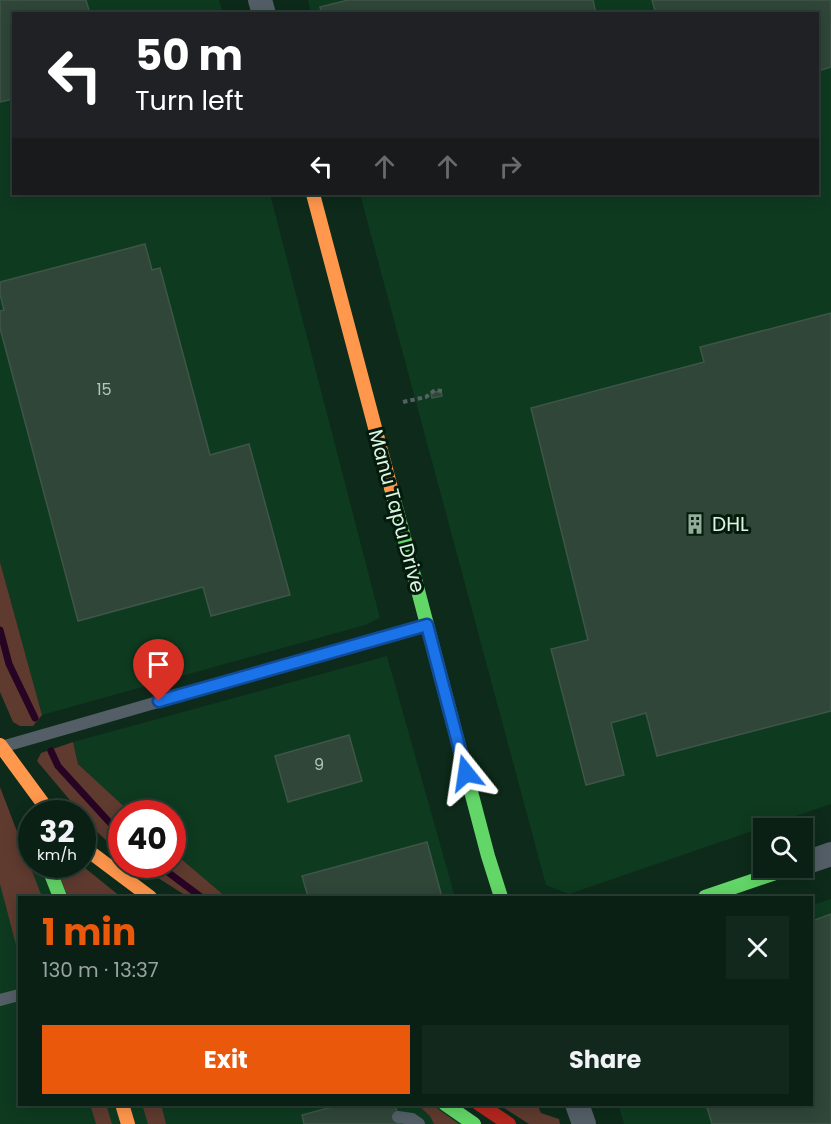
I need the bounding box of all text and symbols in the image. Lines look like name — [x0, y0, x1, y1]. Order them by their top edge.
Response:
text: 50 m — [135, 26, 243, 85]
icon: left — [36, 36, 114, 114]
text: Turn left — [135, 82, 244, 119]
icon: left — [305, 150, 338, 183]
icon: ahead — [368, 150, 401, 183]
icon: ahead — [431, 150, 464, 183]
icon: right — [494, 150, 527, 183]
house number: 15 — [96, 378, 112, 401]
street label: Manu Tapu Drive — [362, 426, 432, 596]
place label: DHL — [712, 510, 749, 538]
building icon: DHL — [683, 512, 707, 536]
pin — [133, 639, 184, 701]
icon: arrive — [142, 648, 175, 681]
position arrow — [434, 741, 498, 805]
house number: 9 — [314, 753, 324, 776]
speed limit sign: 40 — [108, 800, 186, 878]
text: 32 — [39, 810, 75, 853]
map controls — [753, 818, 813, 878]
button: search — [753, 818, 813, 878]
text: km/h — [37, 844, 77, 865]
text: 1 min — [42, 907, 136, 958]
button: close — [726, 916, 789, 979]
text: 130 m · 13:37 — [42, 956, 159, 984]
button: Exit — [42, 1025, 410, 1094]
button: Share — [422, 1025, 789, 1094]

